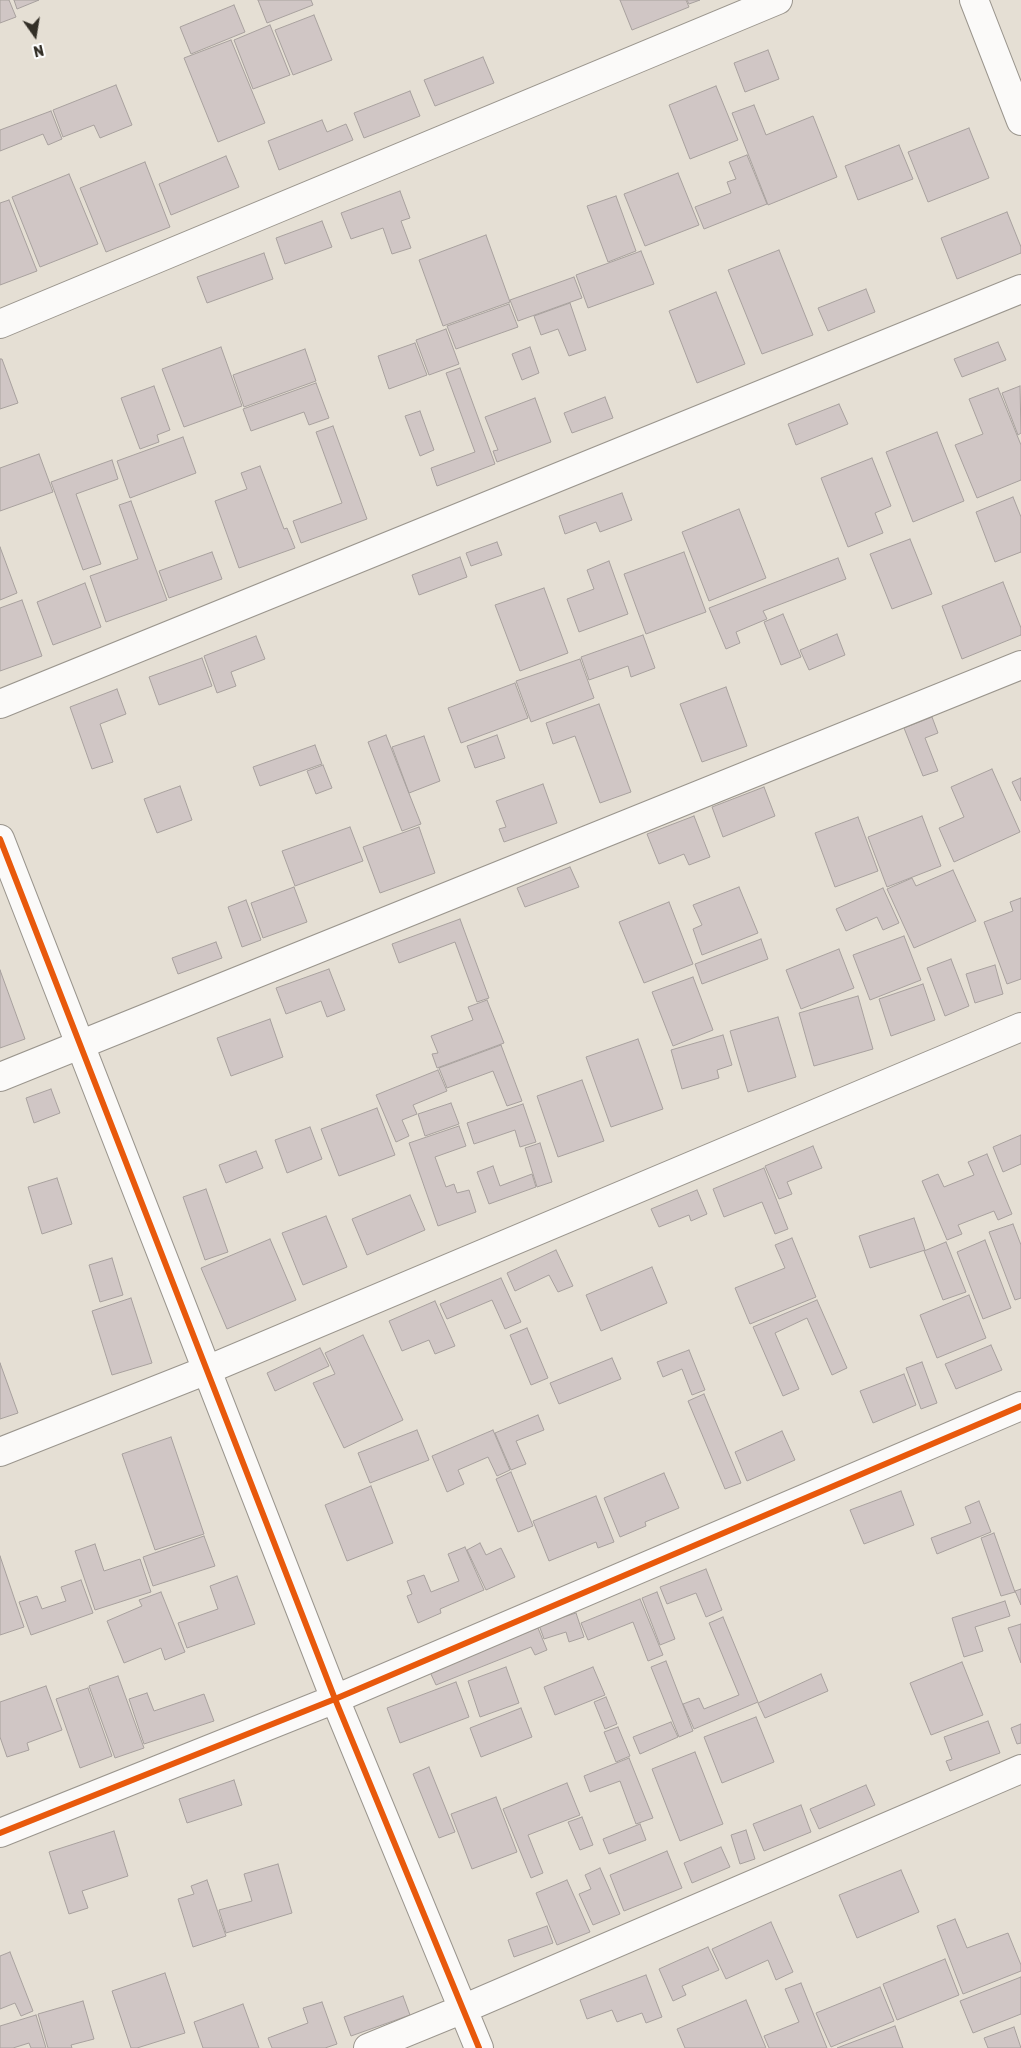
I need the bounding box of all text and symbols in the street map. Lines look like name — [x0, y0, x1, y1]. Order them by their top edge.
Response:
north arrow — [10, 10, 60, 60]
text: N — [32, 41, 45, 60]

